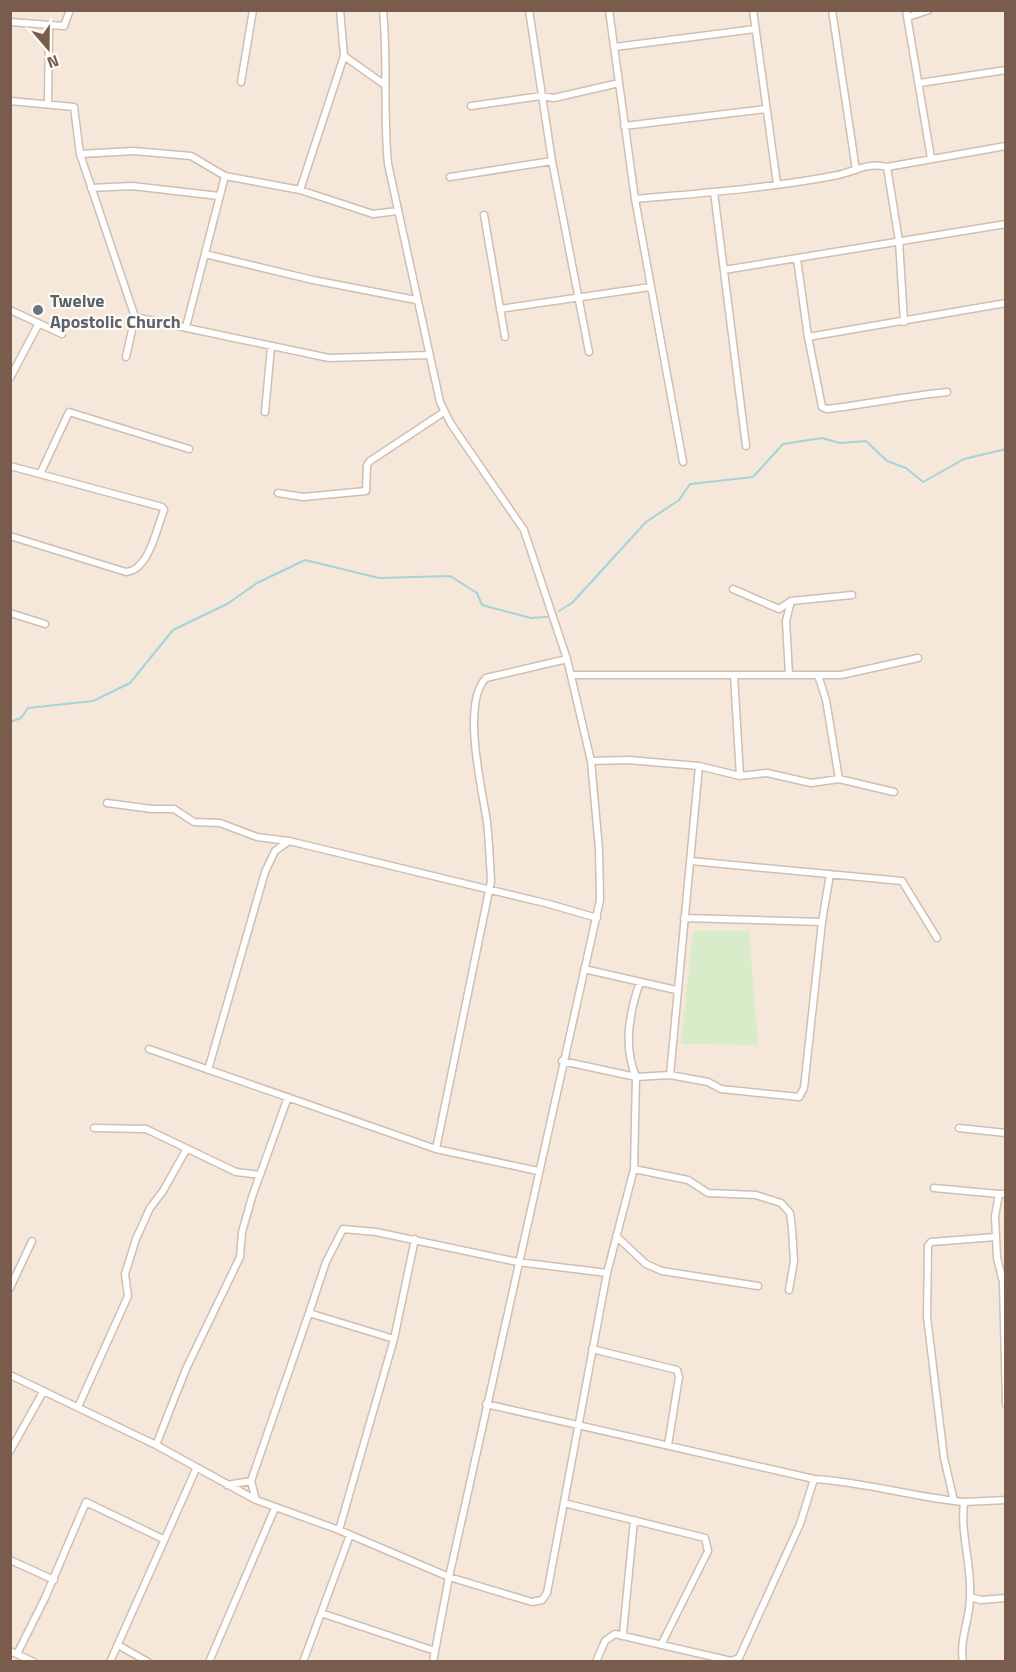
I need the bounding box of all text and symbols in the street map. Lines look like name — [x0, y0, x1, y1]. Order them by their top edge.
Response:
north arrow — [18, 18, 78, 78]
text: N — [44, 49, 62, 75]
place label: Twelve Apostolic Church — [50, 287, 181, 335]
marker: Twelve Apostolic Church — [31, 303, 45, 317]

